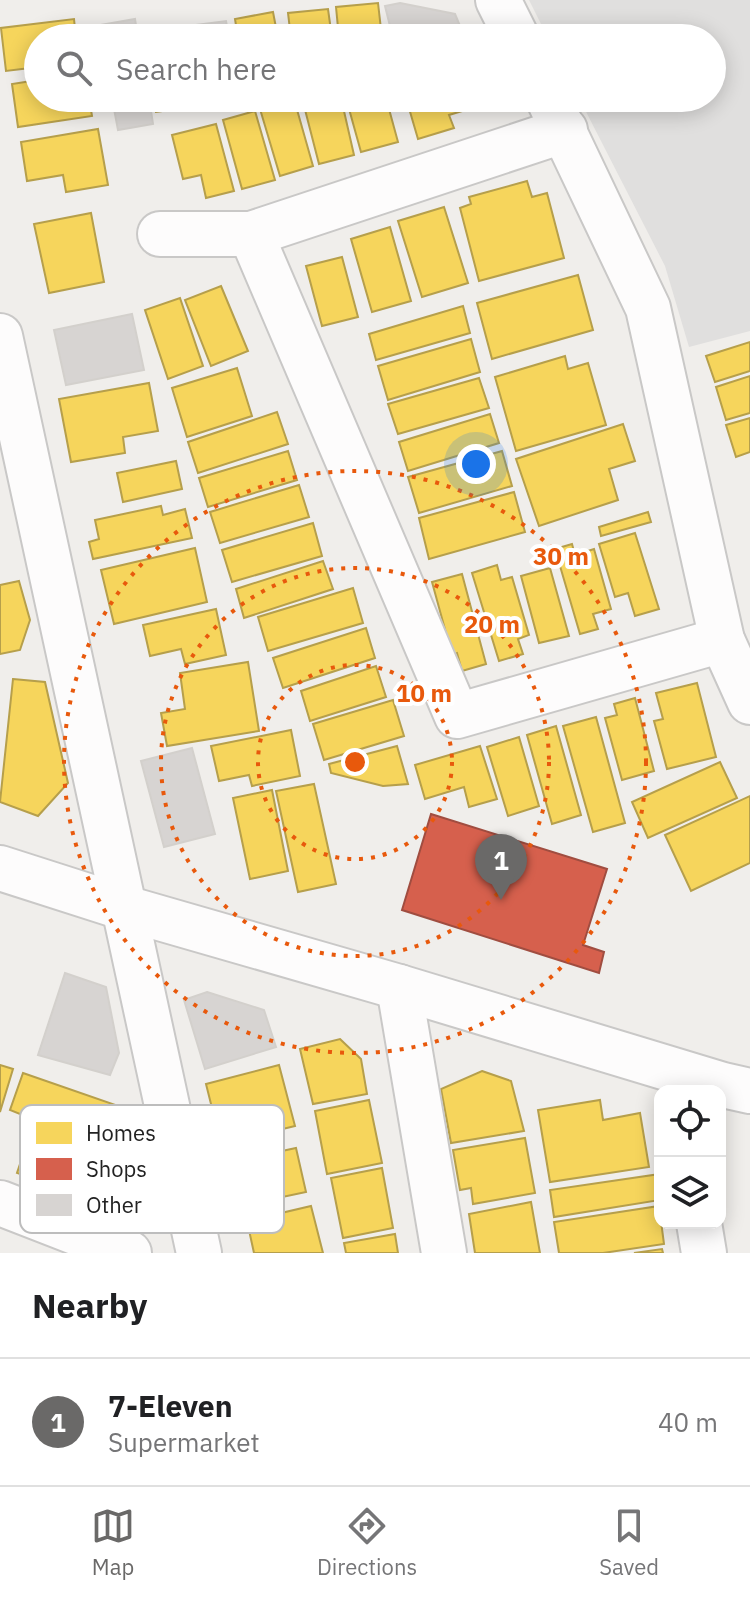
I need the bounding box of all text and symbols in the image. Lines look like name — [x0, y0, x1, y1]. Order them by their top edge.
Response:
search box — [24, 24, 726, 112]
icon: search — [52, 46, 96, 90]
text: Search here — [116, 49, 277, 88]
your location — [456, 444, 496, 484]
text: 30 m — [533, 540, 589, 572]
text: 20 m — [464, 608, 520, 640]
text: 10 m — [396, 677, 452, 709]
centre of rings — [341, 748, 369, 776]
pin: 1 — [475, 834, 527, 900]
map controls — [654, 1085, 726, 1229]
button: locate — [654, 1085, 726, 1157]
legend — [20, 1105, 284, 1233]
text: Homes — [86, 1118, 156, 1147]
text: Shops — [86, 1154, 147, 1183]
button: layers — [654, 1157, 726, 1229]
text: Other — [86, 1190, 142, 1219]
text: Nearby — [32, 1283, 147, 1327]
text: 7-Eleven — [108, 1386, 233, 1425]
text: 1 — [50, 1405, 66, 1439]
text: 40 m — [658, 1405, 718, 1439]
text: Supermarket — [108, 1425, 260, 1459]
tab: Map — [91, 1504, 135, 1581]
tab: Directions — [317, 1504, 417, 1581]
tab: Saved — [599, 1504, 659, 1581]

